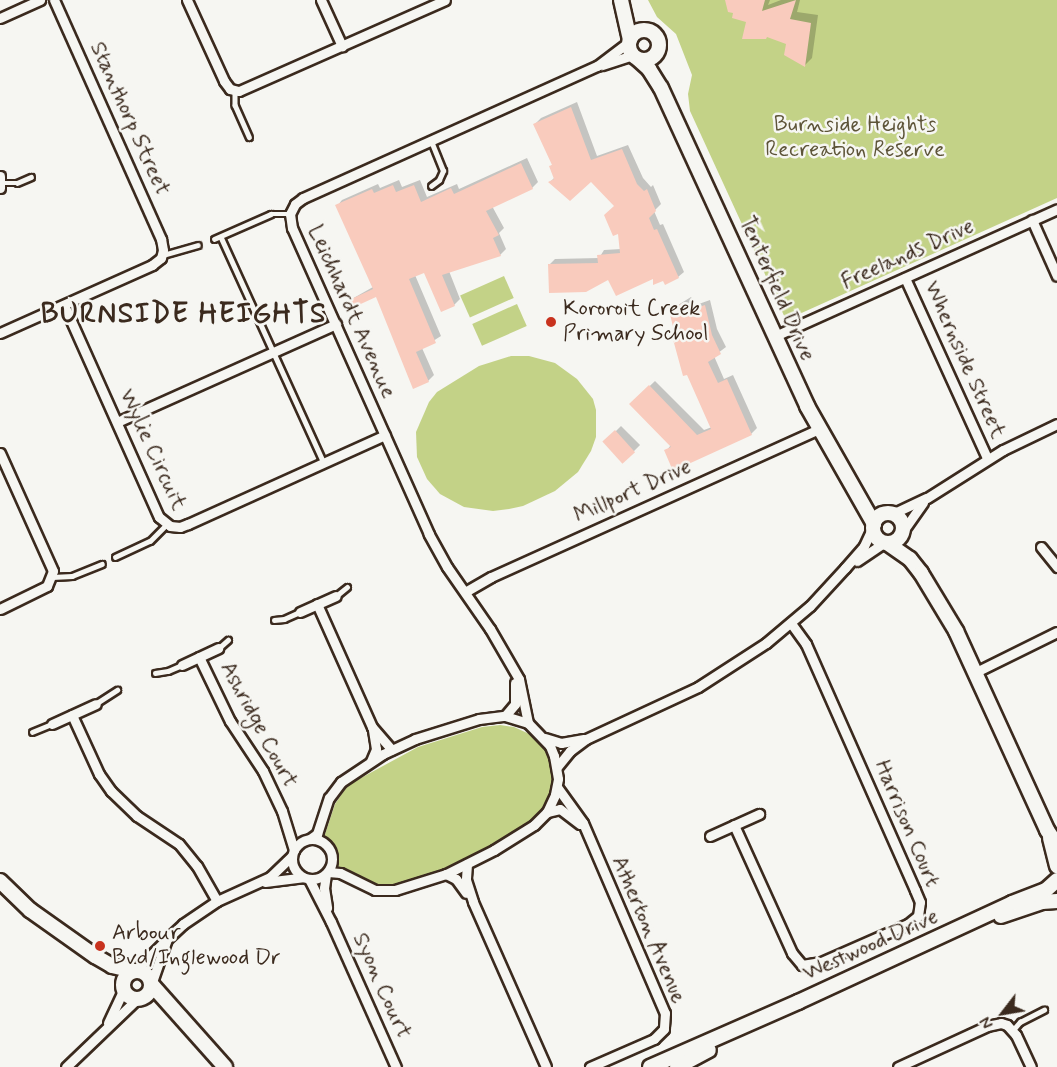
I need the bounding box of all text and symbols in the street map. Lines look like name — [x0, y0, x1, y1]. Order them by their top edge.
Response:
street label: Stanthorp Street — [84, 39, 174, 199]
park label: Burnside Heights Recreation Reserve — [765, 112, 945, 164]
street label: Tenterfield Drive — [733, 213, 819, 365]
street label: Freelands Drive — [837, 214, 979, 296]
street label: Leichhardt Avenue — [302, 224, 400, 400]
street label: Whernside Street — [917, 277, 1011, 443]
place label: Kororoit Creek Primary School — [563, 296, 708, 348]
district label: BURNSIDE HEIGHTS — [41, 298, 327, 332]
marker: Kororoit Creek Primary School — [544, 315, 558, 329]
street label: Wylie Circuit — [114, 388, 190, 512]
street label: Millport Drive — [570, 454, 696, 530]
street label: Ashridge Court — [214, 658, 302, 792]
street label: Harrison Court — [867, 755, 945, 893]
street label: Atherton Avenue — [604, 851, 692, 1009]
street label: Westwood Drive — [800, 905, 942, 987]
place label: Arbour Bvd/Inglewood Dr — [112, 920, 279, 972]
street label: Syon Court — [347, 931, 415, 1041]
marker: Arbour Bvd/Inglewood Dr — [93, 939, 107, 953]
north arrow — [973, 983, 1033, 1043]
text: N — [975, 1013, 999, 1033]

